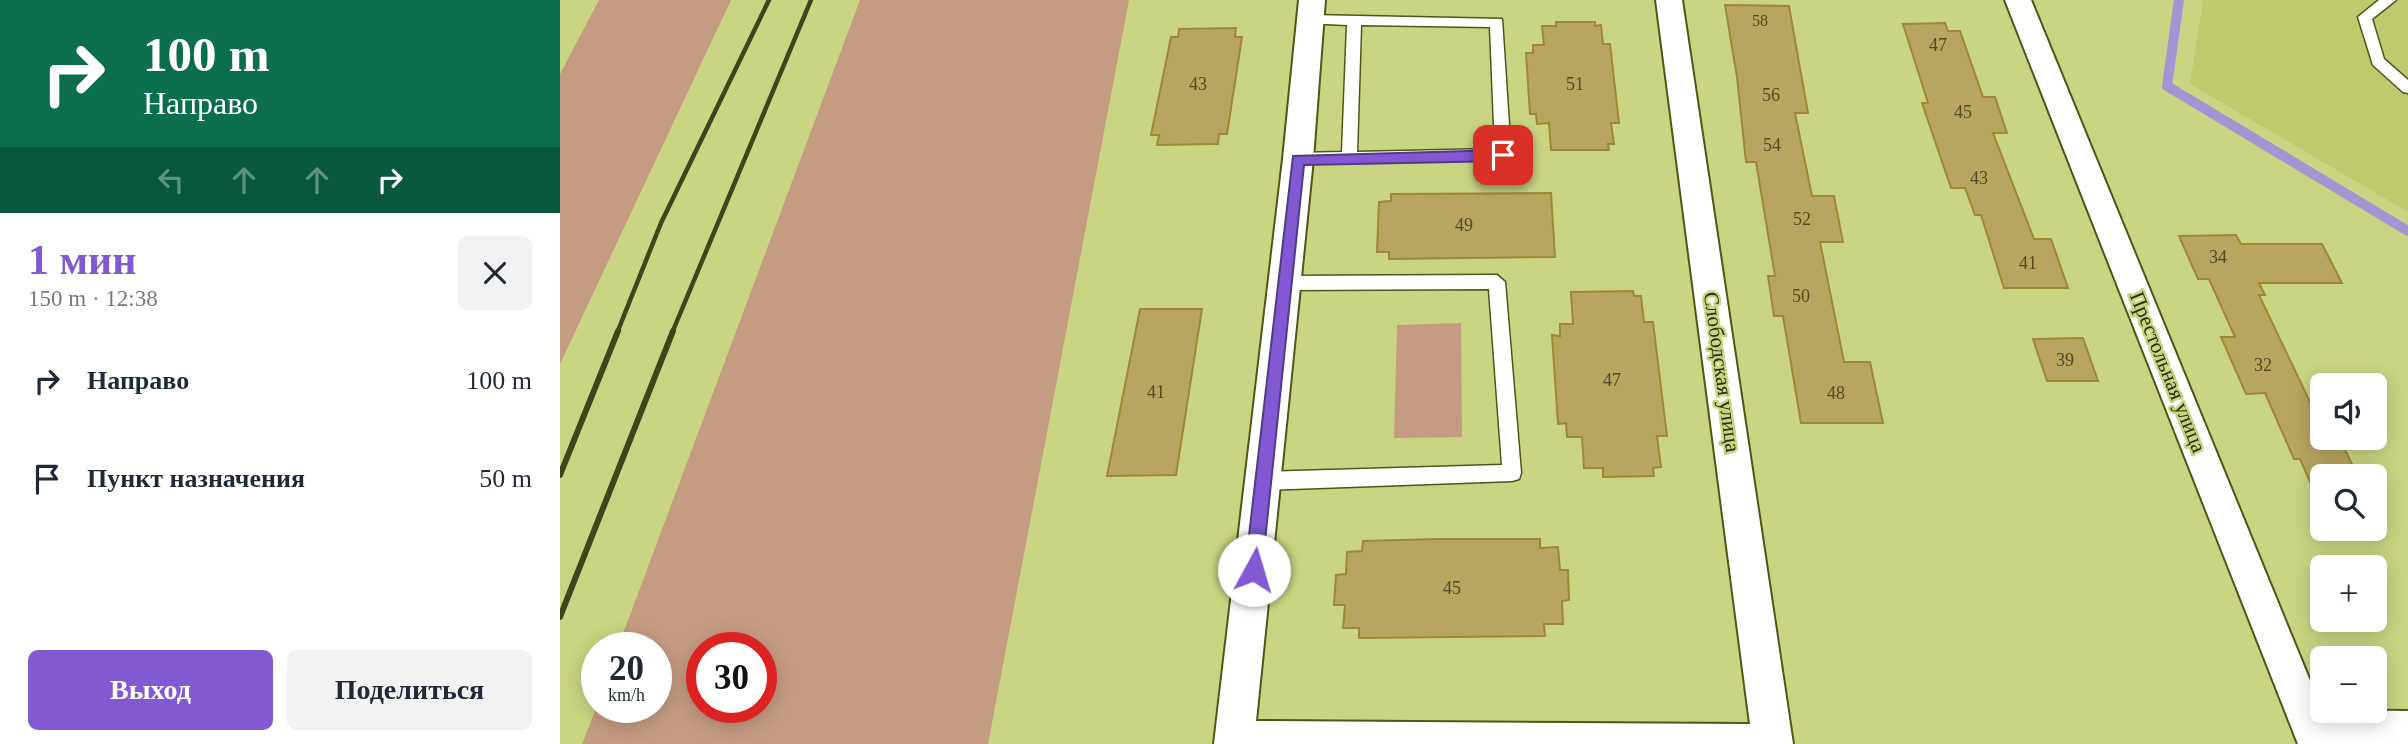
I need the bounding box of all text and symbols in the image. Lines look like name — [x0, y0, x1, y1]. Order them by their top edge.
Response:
house number: 58 — [1752, 12, 1768, 29]
text: 100 m — [143, 27, 270, 82]
icon: right — [28, 28, 119, 119]
house number: 47 — [1929, 35, 1947, 55]
house number: 43 — [1189, 74, 1207, 94]
house number: 51 — [1566, 74, 1584, 94]
text: Направо — [143, 85, 258, 121]
house number: 56 — [1762, 85, 1780, 105]
house number: 45 — [1954, 102, 1972, 122]
pin — [1473, 125, 1533, 185]
house number: 54 — [1763, 135, 1781, 155]
icon: arrive — [1484, 136, 1522, 174]
icon: left — [152, 161, 190, 199]
icon: ahead — [225, 161, 263, 199]
icon: ahead — [298, 161, 336, 199]
icon: right — [371, 161, 409, 199]
house number: 43 — [1970, 168, 1988, 188]
house number: 52 — [1793, 209, 1811, 229]
house number: 49 — [1455, 215, 1473, 235]
button: close — [458, 236, 532, 310]
text: 1 мин — [28, 237, 137, 283]
house number: 34 — [2209, 247, 2227, 267]
house number: 41 — [2019, 253, 2037, 273]
text: 150 m · 12:38 — [28, 286, 158, 311]
house number: 50 — [1792, 286, 1810, 306]
street label: Престольная улица — [2125, 288, 2211, 457]
street label: Слободская улица — [1699, 290, 1745, 454]
house number: 39 — [2056, 350, 2074, 370]
house number: 32 — [2254, 355, 2272, 375]
icon: right — [28, 362, 66, 400]
text: Направо — [87, 366, 189, 395]
text: 100 m — [466, 366, 532, 395]
house number: 47 — [1603, 370, 1621, 390]
map controls — [2310, 373, 2387, 723]
button: sound — [2310, 373, 2387, 450]
house number: 41 — [1147, 382, 1165, 402]
house number: 48 — [1827, 383, 1845, 403]
icon: arrive — [28, 460, 66, 498]
text: Пункт назначения — [87, 464, 305, 493]
text: 50 m — [479, 464, 532, 493]
button: search — [2310, 464, 2387, 541]
position arrow — [1217, 533, 1291, 607]
button: + — [2310, 555, 2387, 632]
house number: 45 — [1443, 578, 1461, 598]
speed limit sign: 30 — [686, 632, 777, 723]
button: − — [2310, 646, 2387, 723]
text: 20 — [609, 649, 644, 688]
button: Выход — [28, 650, 273, 730]
button: Поделиться — [287, 650, 532, 730]
text: km/h — [608, 685, 645, 705]

